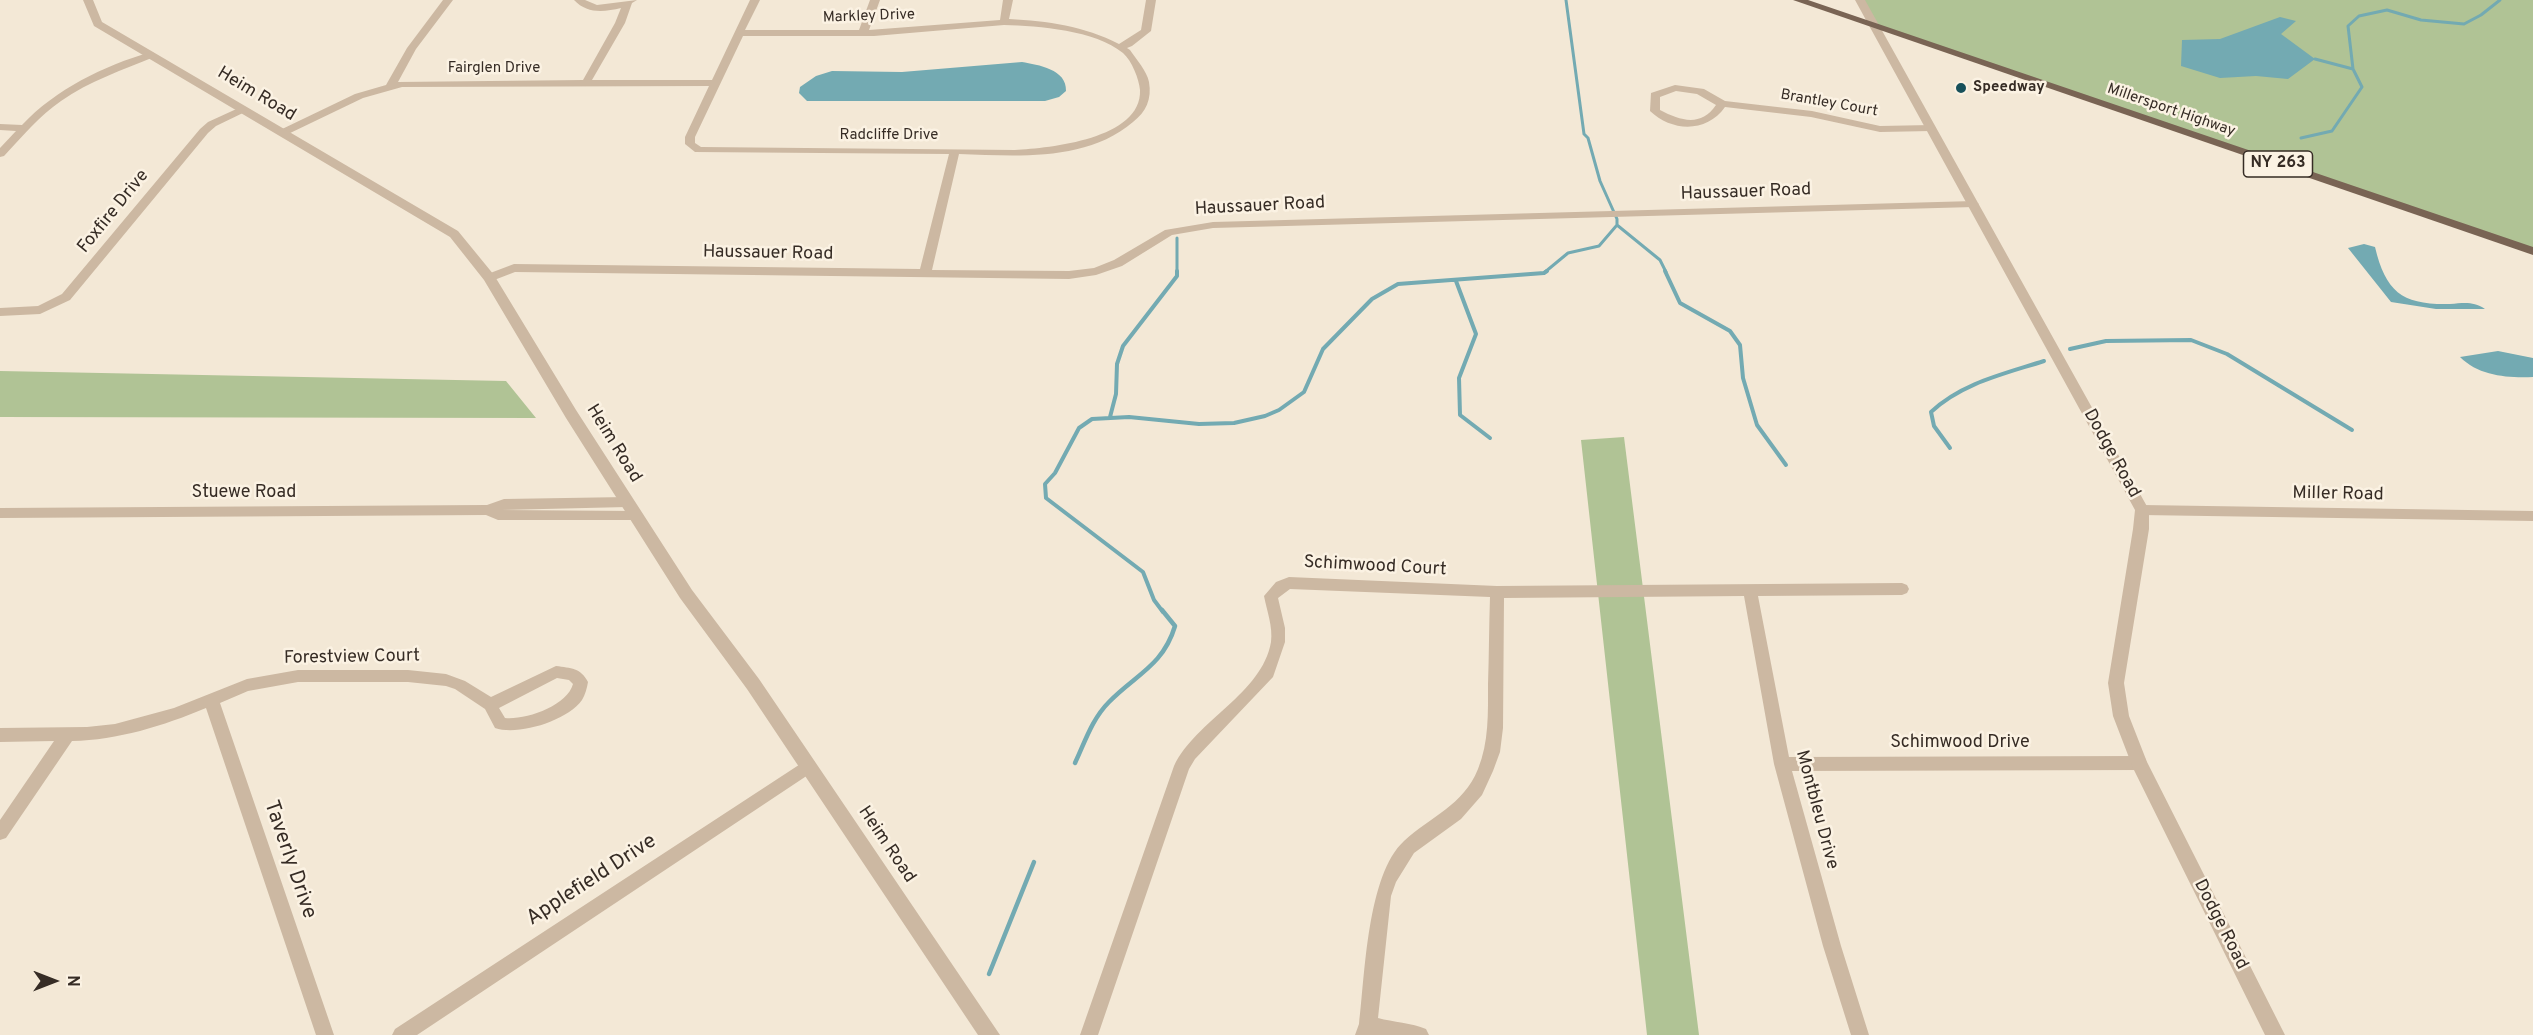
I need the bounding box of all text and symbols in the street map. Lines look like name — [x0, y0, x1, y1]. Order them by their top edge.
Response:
street label: Markley Drive — [823, 6, 915, 28]
street label: Fairglen Drive — [448, 60, 540, 78]
street label: Heim Road — [213, 63, 299, 127]
place label: Speedway — [1973, 79, 2045, 97]
marker: Speedway — [1954, 81, 1968, 95]
street label: Millersport Highway — [2105, 81, 2237, 141]
street label: Brantley Court — [1779, 87, 1879, 121]
street label: Radcliffe Drive — [840, 127, 938, 145]
road number: NY 263 — [2244, 151, 2312, 177]
street label: Foxfire Drive — [74, 166, 154, 258]
street label: Haussauer Road — [1680, 180, 1812, 206]
street label: Haussauer Road — [1194, 193, 1326, 221]
street label: Haussauer Road — [702, 242, 834, 266]
street label: Heim Road — [581, 401, 645, 487]
street label: Dodge Road — [2078, 406, 2144, 502]
street label: Stuewe Road — [192, 482, 296, 504]
street label: Miller Road — [2292, 483, 2384, 507]
street label: Schimwood Court — [1303, 552, 1447, 582]
street label: Forestview Court — [284, 646, 420, 670]
street label: Schimwood Drive — [1890, 732, 2030, 754]
street label: Montbleu Drive — [1790, 748, 1842, 872]
street label: Taverly Drive — [257, 798, 321, 922]
street label: Heim Road — [852, 802, 920, 888]
street label: Applefield Drive — [522, 830, 662, 932]
street label: Dodge Road — [2188, 876, 2252, 974]
north arrow — [24, 951, 84, 1011]
text: N — [62, 975, 82, 987]

